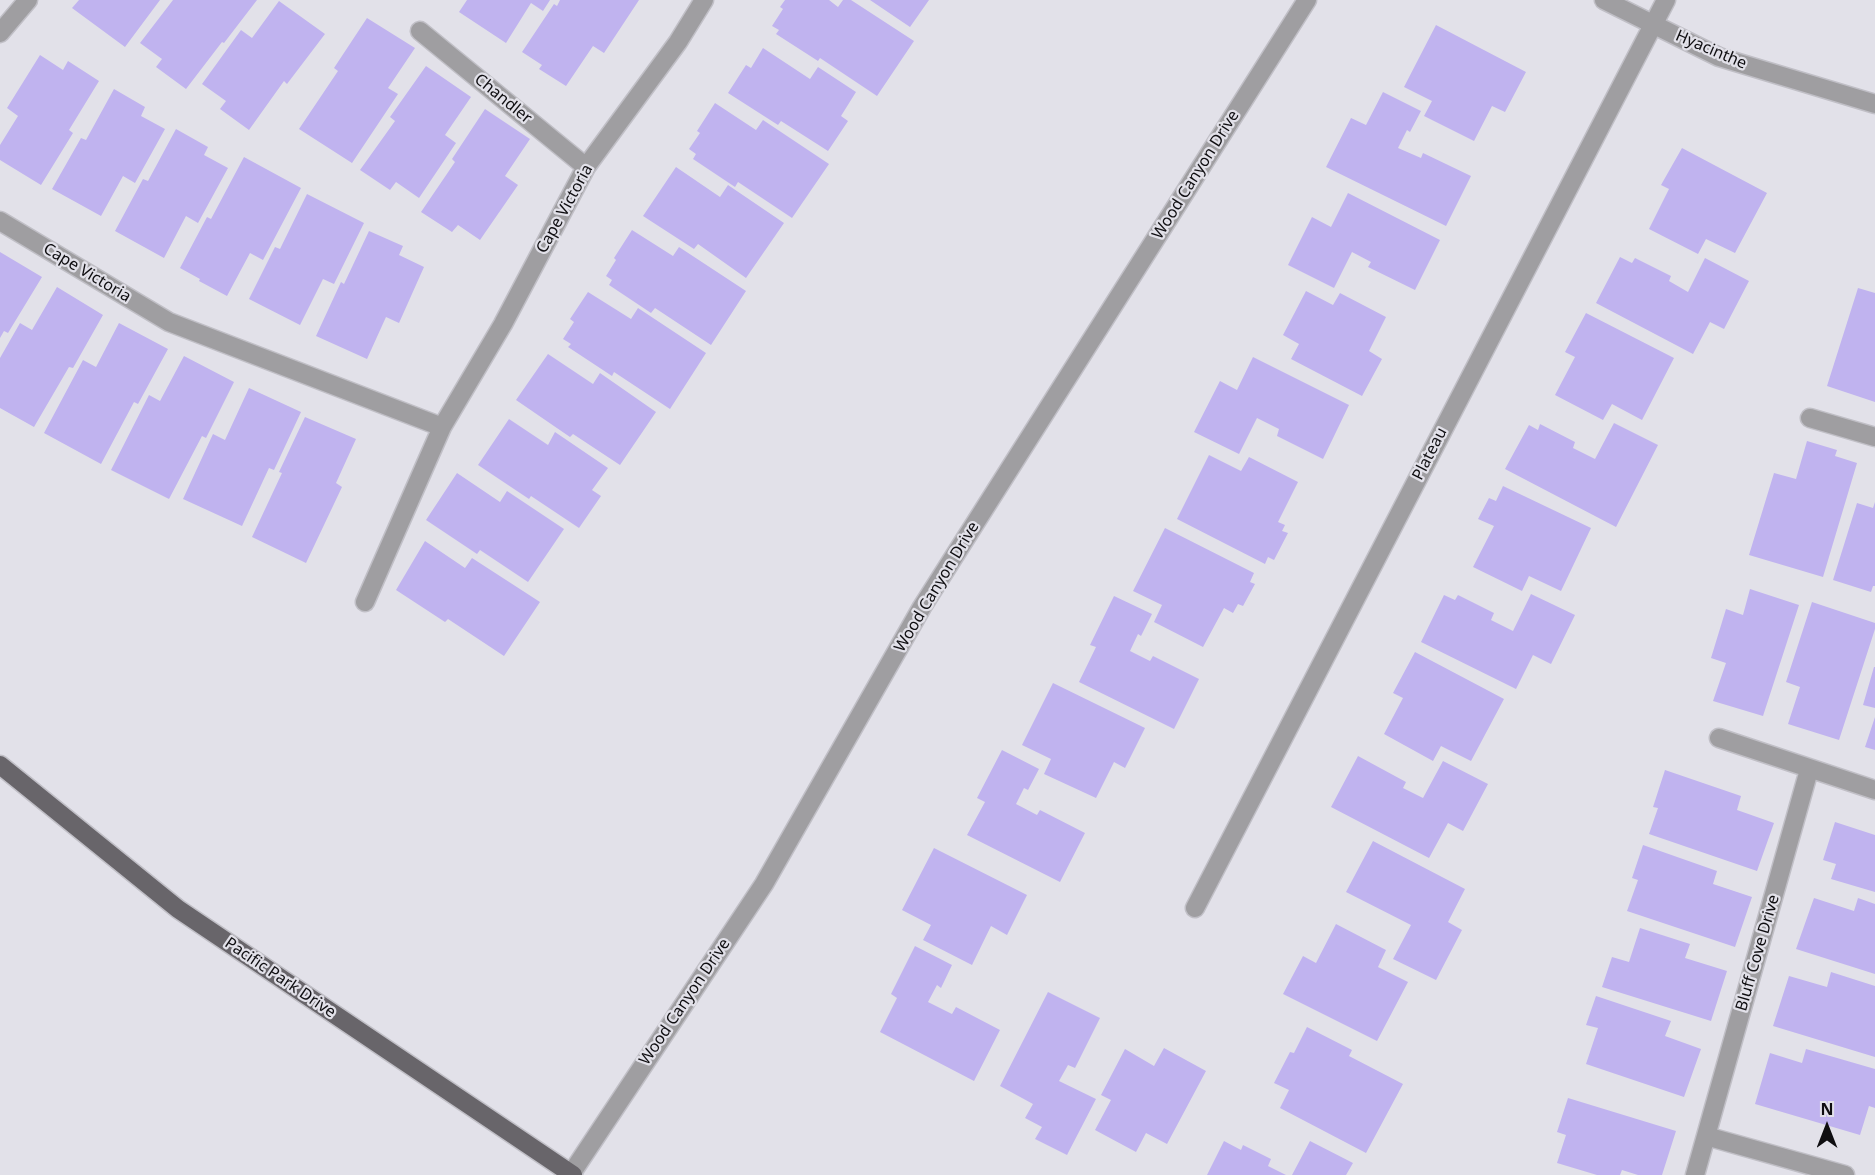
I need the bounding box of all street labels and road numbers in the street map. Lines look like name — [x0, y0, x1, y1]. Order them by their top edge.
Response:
street label: Hyacinthe — [1673, 26, 1749, 74]
street label: Chandler — [470, 70, 536, 128]
street label: Wood Canyon Drive — [1149, 107, 1243, 243]
street label: Cape Victoria — [533, 161, 597, 257]
street label: Cape Victoria — [40, 239, 134, 307]
street label: Plateau — [1409, 424, 1451, 484]
street label: Wood Canyon Drive — [891, 518, 983, 656]
street label: Bluff Cove Drive — [1732, 893, 1784, 1013]
street label: Pacific Park Drive — [221, 934, 339, 1022]
street label: Wood Canyon Drive — [636, 935, 734, 1069]

